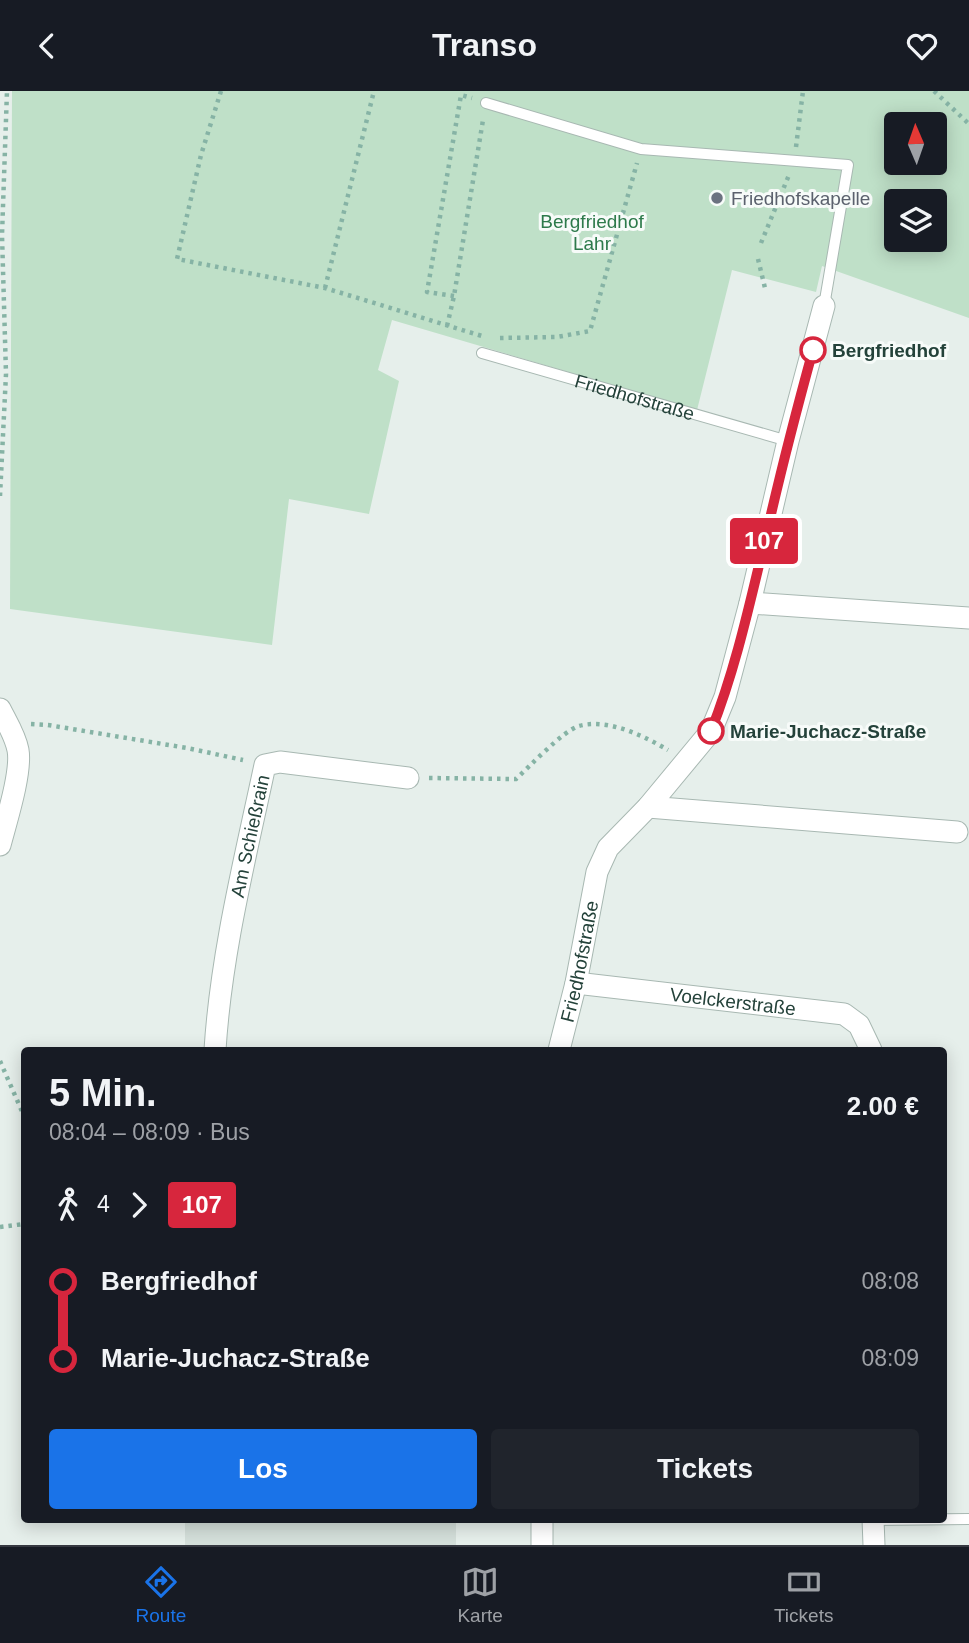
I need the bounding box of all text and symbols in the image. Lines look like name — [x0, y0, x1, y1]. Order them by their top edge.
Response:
icon: back — [28, 27, 66, 65]
text: Transo — [432, 27, 537, 63]
icon: heart — [903, 27, 941, 65]
north arrow — [884, 112, 947, 175]
map controls — [884, 112, 947, 252]
place label: Friedhofskapelle — [731, 188, 870, 209]
button: layers — [884, 189, 947, 252]
marker: Friedhofskapelle — [709, 190, 725, 206]
park label: Bergfriedhof Lahr — [540, 211, 644, 254]
marker: Bergfriedhof — [800, 337, 826, 363]
place label: Bergfriedhof — [832, 340, 947, 361]
street label: Friedhofstraße — [572, 370, 697, 425]
line badge: 107 — [724, 518, 804, 564]
text: 107 — [744, 527, 784, 554]
marker: Marie-Juchacz-Straße — [698, 718, 724, 744]
place label: Marie-Juchacz-Straße — [730, 721, 926, 742]
street label: Am Schießrain — [227, 773, 274, 899]
street label: Friedhofstraße — [556, 899, 602, 1024]
street label: Voelckerstraße — [669, 984, 797, 1019]
text: 5 Min. — [49, 1072, 157, 1114]
text: 2.00 € — [847, 1091, 919, 1121]
text: 08:04 – 08:09 · Bus — [49, 1119, 250, 1145]
icon: walk — [49, 1186, 87, 1224]
icon: forward — [120, 1186, 158, 1224]
text: 4 — [97, 1191, 110, 1217]
text: 107 — [182, 1191, 222, 1218]
text: Bergfriedhof — [101, 1266, 257, 1296]
text: 08:08 — [861, 1268, 919, 1294]
text: Marie-Juchacz-Straße — [101, 1343, 370, 1373]
text: 08:09 — [861, 1345, 919, 1371]
button: Los — [49, 1429, 477, 1509]
button: Tickets — [491, 1429, 919, 1509]
tab: Route — [136, 1563, 186, 1627]
tab: Karte — [457, 1563, 503, 1627]
tab: Tickets — [774, 1563, 833, 1627]

